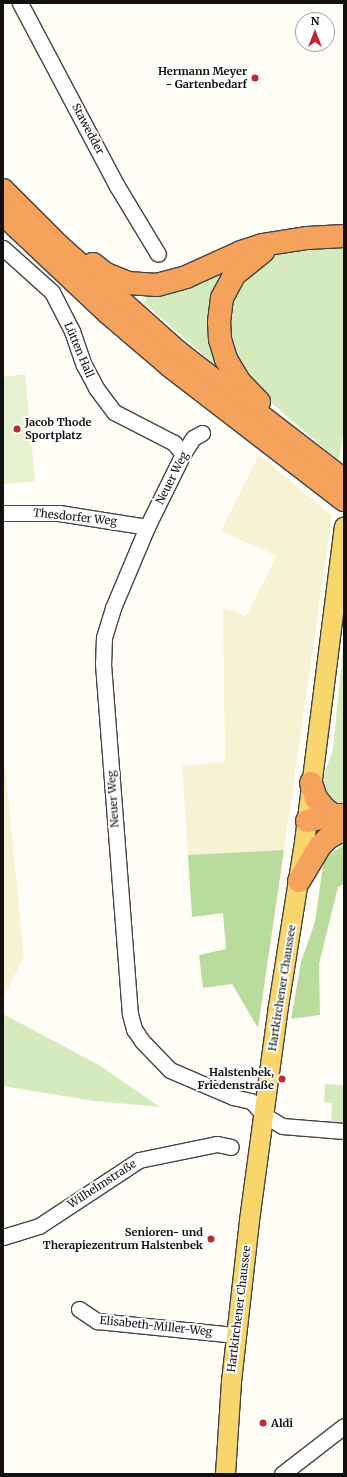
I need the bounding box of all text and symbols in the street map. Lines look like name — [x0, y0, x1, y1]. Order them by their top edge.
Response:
north arrow — [295, 12, 335, 52]
text: N — [311, 14, 319, 28]
place label: Hermann Meyer - Gartenbedarf — [158, 65, 247, 91]
marker: Hermann Meyer - Gartenbedarf — [250, 73, 260, 83]
street label: Stawedder — [69, 101, 107, 157]
street label: Lütten Hall — [61, 320, 97, 380]
place label: Jacob Thode Sportplatz — [25, 416, 92, 442]
marker: Jacob Thode Sportplatz — [12, 424, 22, 434]
street label: Neuer Weg — [153, 450, 191, 506]
street label: Thesdorfer Weg — [32, 506, 118, 528]
street label: Neuer Weg — [104, 770, 122, 828]
street label: Hartkirchener Chaussee — [265, 924, 299, 1052]
place label: Halstenbek, Friedenstraße — [198, 1066, 274, 1092]
marker: Halstenbek, Friedenstraße — [277, 1074, 287, 1084]
street label: Wilhelmstraße — [65, 1157, 139, 1211]
place label: Senioren- und Therapiezentrum Halstenbek — [43, 1226, 203, 1252]
marker: Senioren- und Therapiezentrum Halstenbek — [206, 1234, 216, 1244]
street label: Hartkirchener Chaussee — [225, 1245, 253, 1373]
street label: Elisabeth-Miller-Weg — [99, 1314, 213, 1338]
place label: Aldi — [271, 1416, 293, 1430]
marker: Aldi — [258, 1418, 268, 1428]

